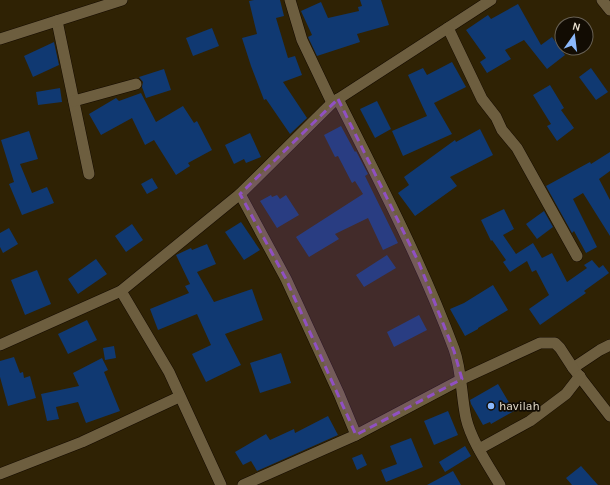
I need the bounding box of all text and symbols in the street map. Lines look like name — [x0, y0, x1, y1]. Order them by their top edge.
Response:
north arrow — [554, 16, 594, 56]
text: N — [571, 20, 582, 34]
place label: havilah — [499, 399, 540, 413]
marker: havilah — [486, 401, 496, 411]

